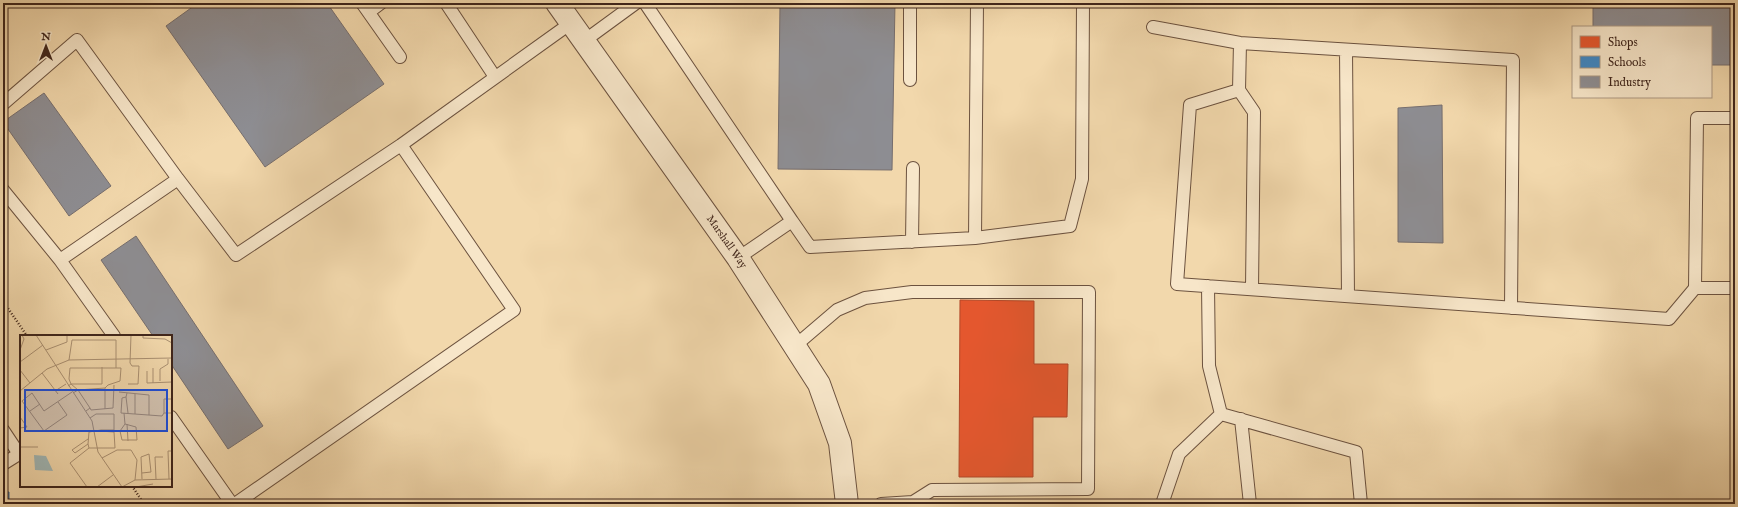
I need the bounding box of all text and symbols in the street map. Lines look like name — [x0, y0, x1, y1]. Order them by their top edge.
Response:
north arrow — [26, 26, 66, 66]
legend — [1572, 26, 1712, 98]
text: N — [40, 30, 51, 44]
text: Shops — [1608, 35, 1638, 51]
text: Schools — [1608, 55, 1646, 70]
text: Industry — [1608, 75, 1651, 90]
street label: Marshall Way — [703, 213, 750, 272]
inset map — [20, 335, 172, 487]

